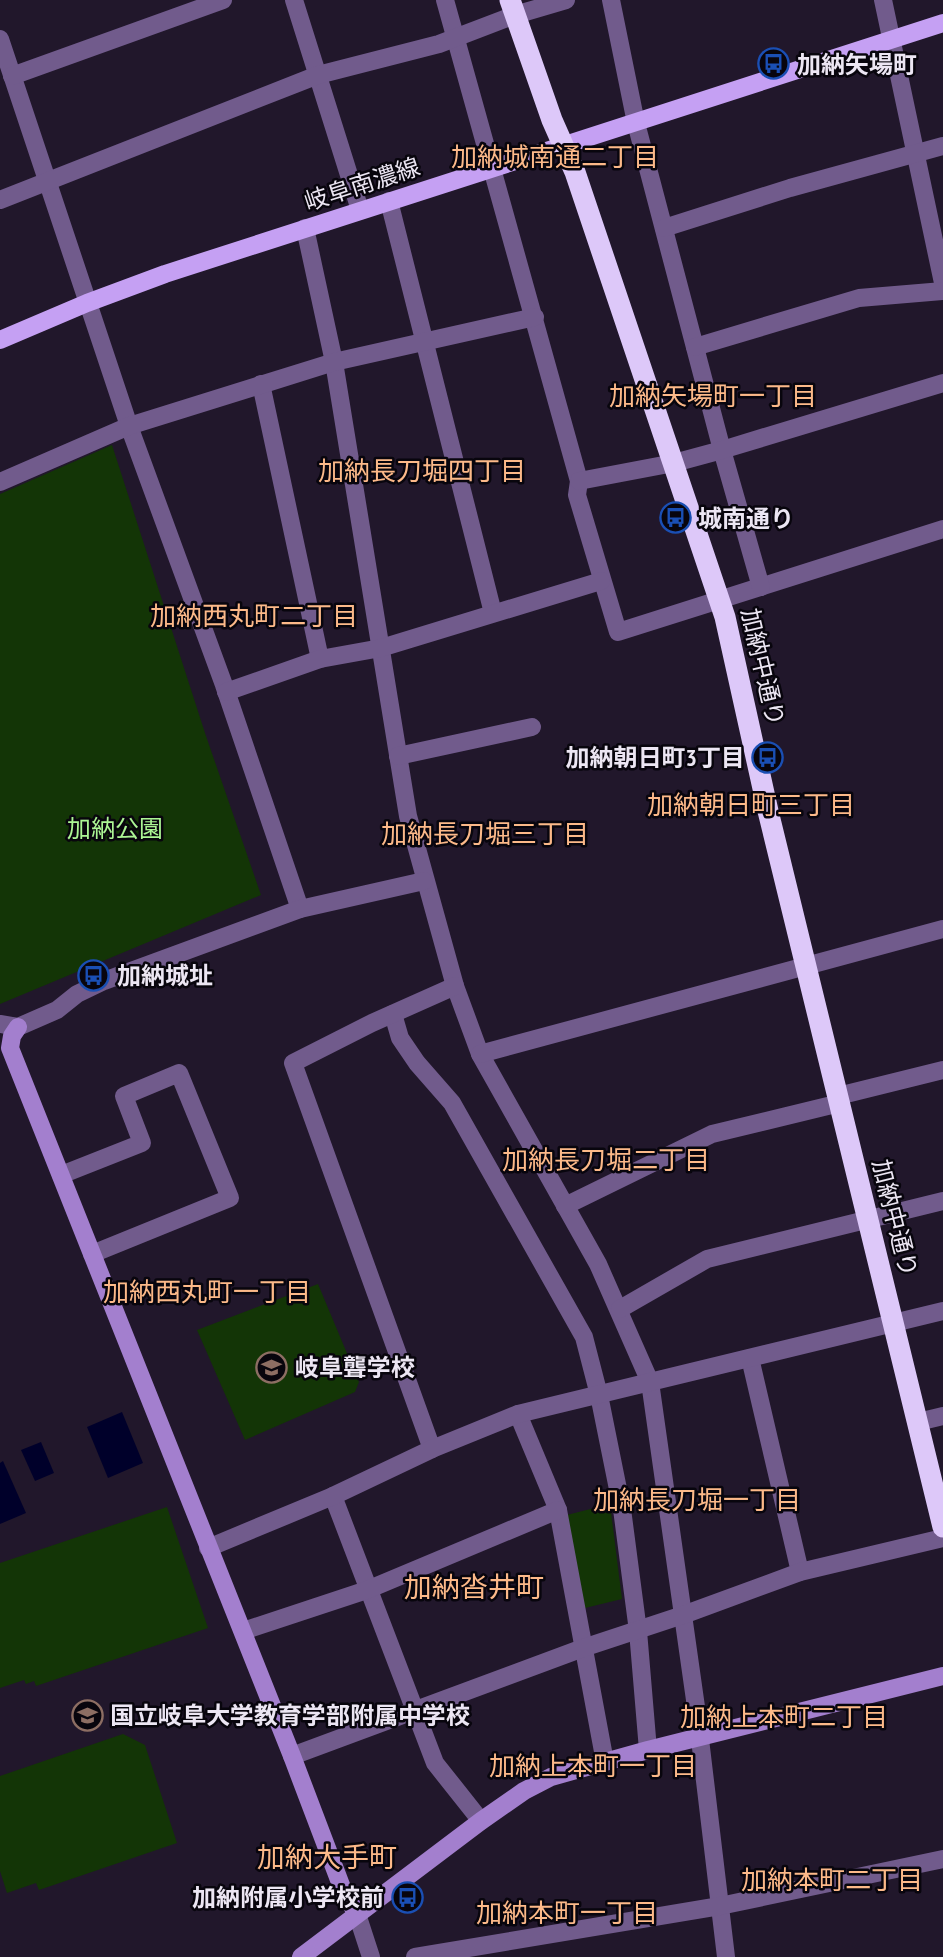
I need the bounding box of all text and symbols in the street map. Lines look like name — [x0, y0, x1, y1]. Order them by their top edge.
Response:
bus stop icon: 加納矢場町 — [757, 47, 791, 81]
place label: 加納矢場町 — [797, 49, 917, 80]
district label: 加納城南通二丁目 — [451, 140, 659, 173]
street label: 岐阜南濃線 — [300, 151, 424, 217]
district label: 加納矢場町一丁目 — [609, 379, 817, 412]
district label: 加納長刀堀四丁目 — [318, 454, 526, 487]
bus stop icon: 城南通り — [658, 501, 692, 535]
place label: 城南通り — [698, 503, 794, 534]
district label: 加納西丸町二丁目 — [150, 599, 358, 632]
street label: 加納中通り — [734, 605, 792, 729]
bus stop icon: 加納朝日町3丁目 — [751, 740, 785, 774]
place label: 加納朝日町3丁目 — [566, 742, 745, 773]
district label: 加納朝日町三丁目 — [647, 788, 855, 821]
park label: 加納公園 — [67, 813, 163, 844]
district label: 加納長刀堀三丁目 — [381, 817, 589, 850]
bus stop icon: 加納城址 — [77, 958, 111, 992]
place label: 加納城址 — [117, 960, 213, 991]
district label: 加納長刀堀二丁目 — [502, 1143, 710, 1176]
street label: 加納中通り — [865, 1156, 925, 1280]
district label: 加納西丸町一丁目 — [103, 1275, 311, 1308]
school or university icon: 岐阜聾学校 — [255, 1350, 289, 1384]
place label: 岐阜聾学校 — [295, 1352, 415, 1383]
district label: 加納長刀堀一丁目 — [593, 1483, 801, 1516]
district label: 加納沓井町 — [404, 1568, 544, 1605]
school or university icon: 国立岐阜大学教育学部附属中学校 — [70, 1698, 104, 1732]
place label: 国立岐阜大学教育学部附属中学校 — [110, 1700, 470, 1731]
district label: 加納上本町二丁目 — [680, 1700, 888, 1733]
district label: 加納上本町一丁目 — [489, 1749, 697, 1782]
district label: 加納大手町 — [257, 1838, 397, 1875]
district label: 加納本町二丁目 — [741, 1863, 923, 1896]
bus stop icon: 加納附属小学校前 — [390, 1880, 424, 1914]
place label: 加納附属小学校前 — [192, 1882, 384, 1913]
district label: 加納本町一丁目 — [476, 1896, 658, 1929]

